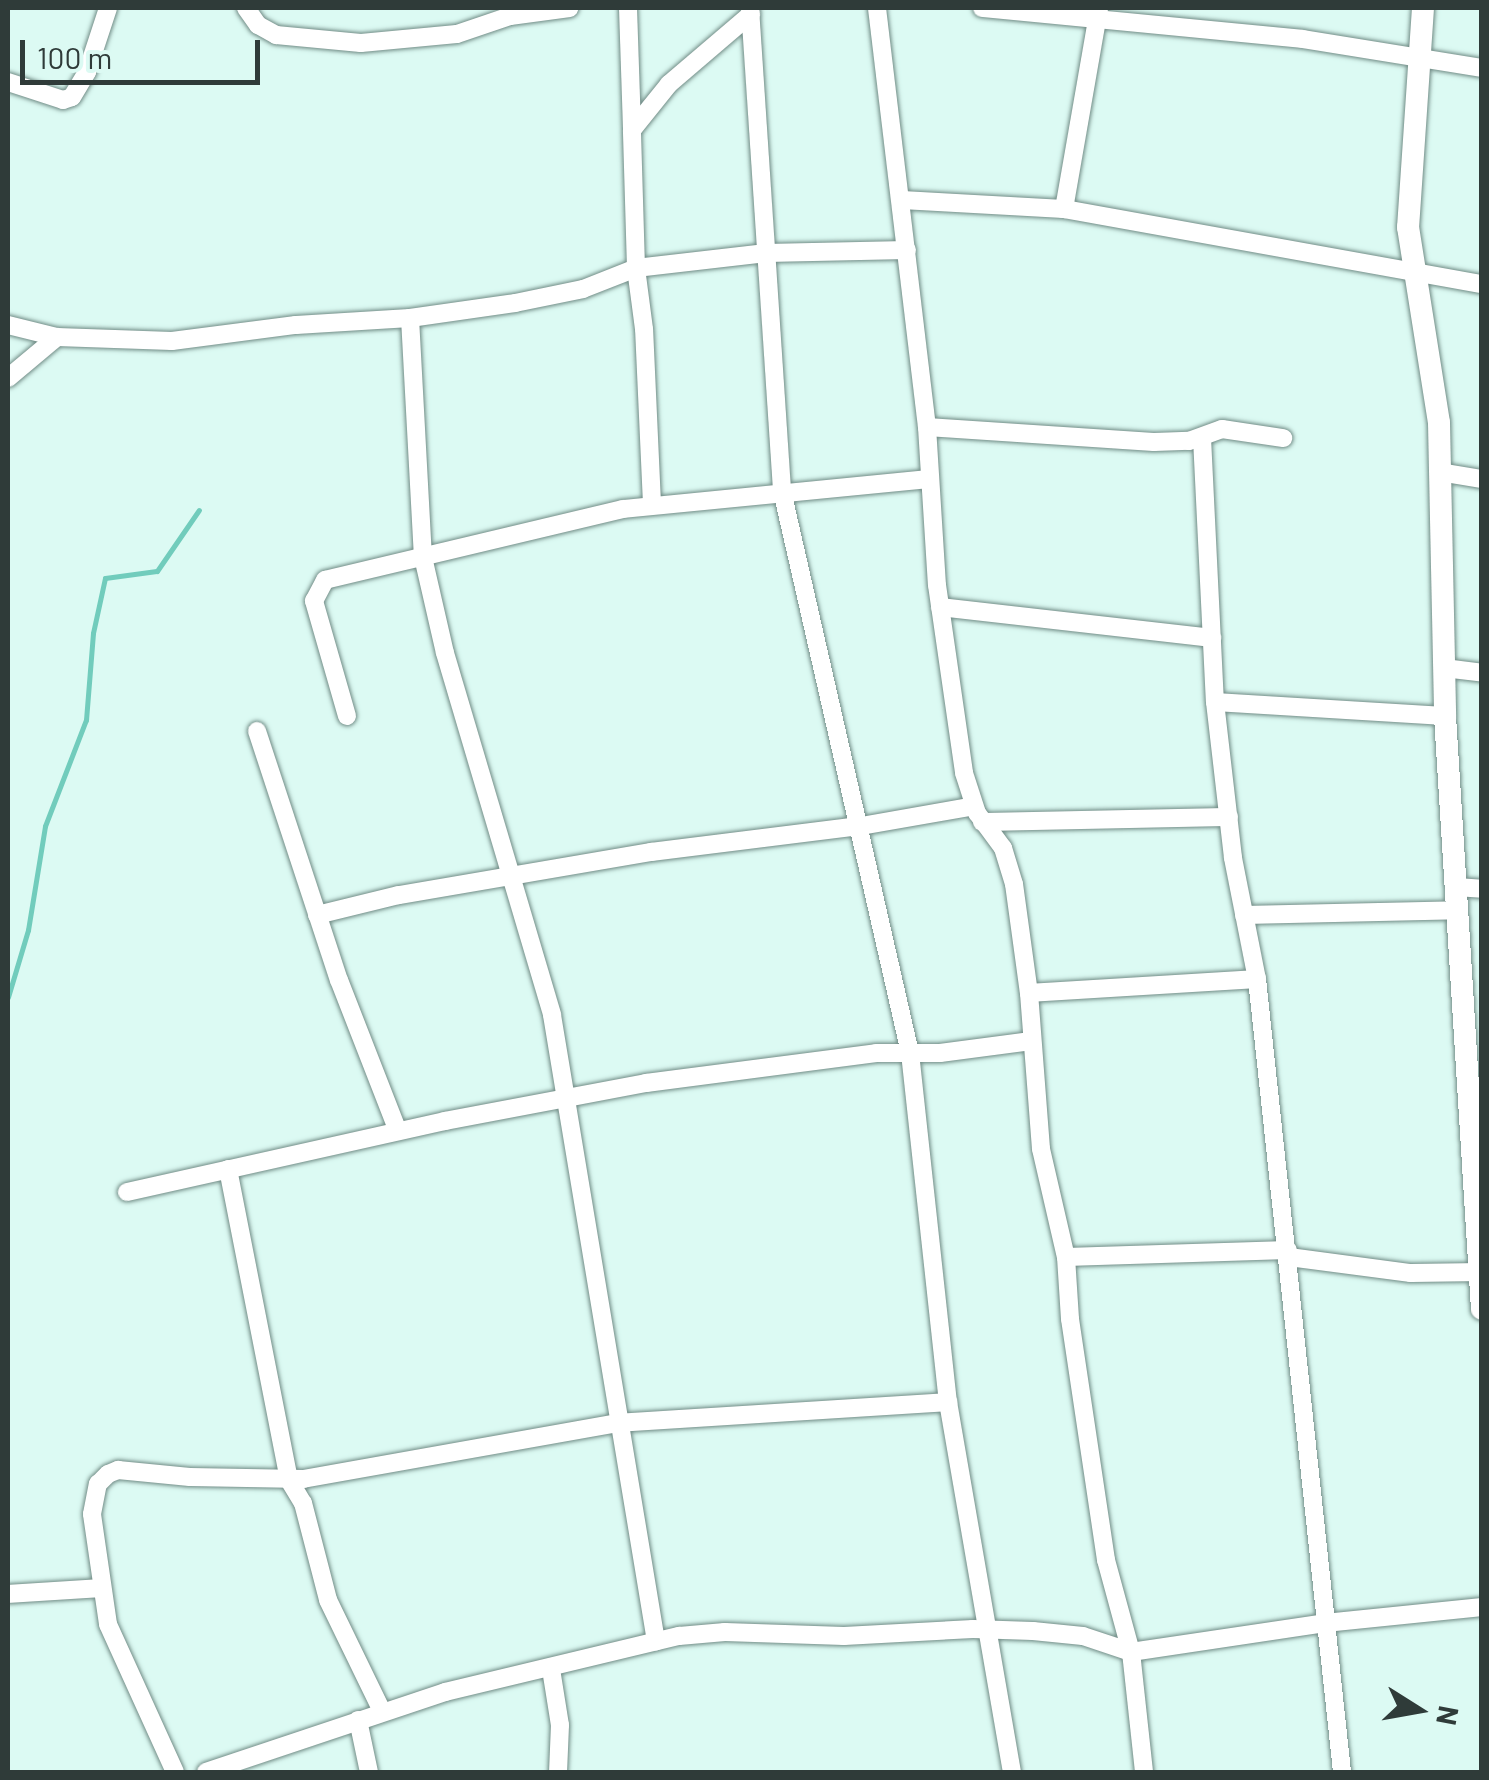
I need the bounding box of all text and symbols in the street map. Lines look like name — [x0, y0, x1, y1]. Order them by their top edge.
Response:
scale bar — [25, 20, 265, 82]
text: 100 m — [37, 39, 112, 75]
north arrow — [1369, 1660, 1469, 1760]
text: N — [1430, 1703, 1467, 1728]

